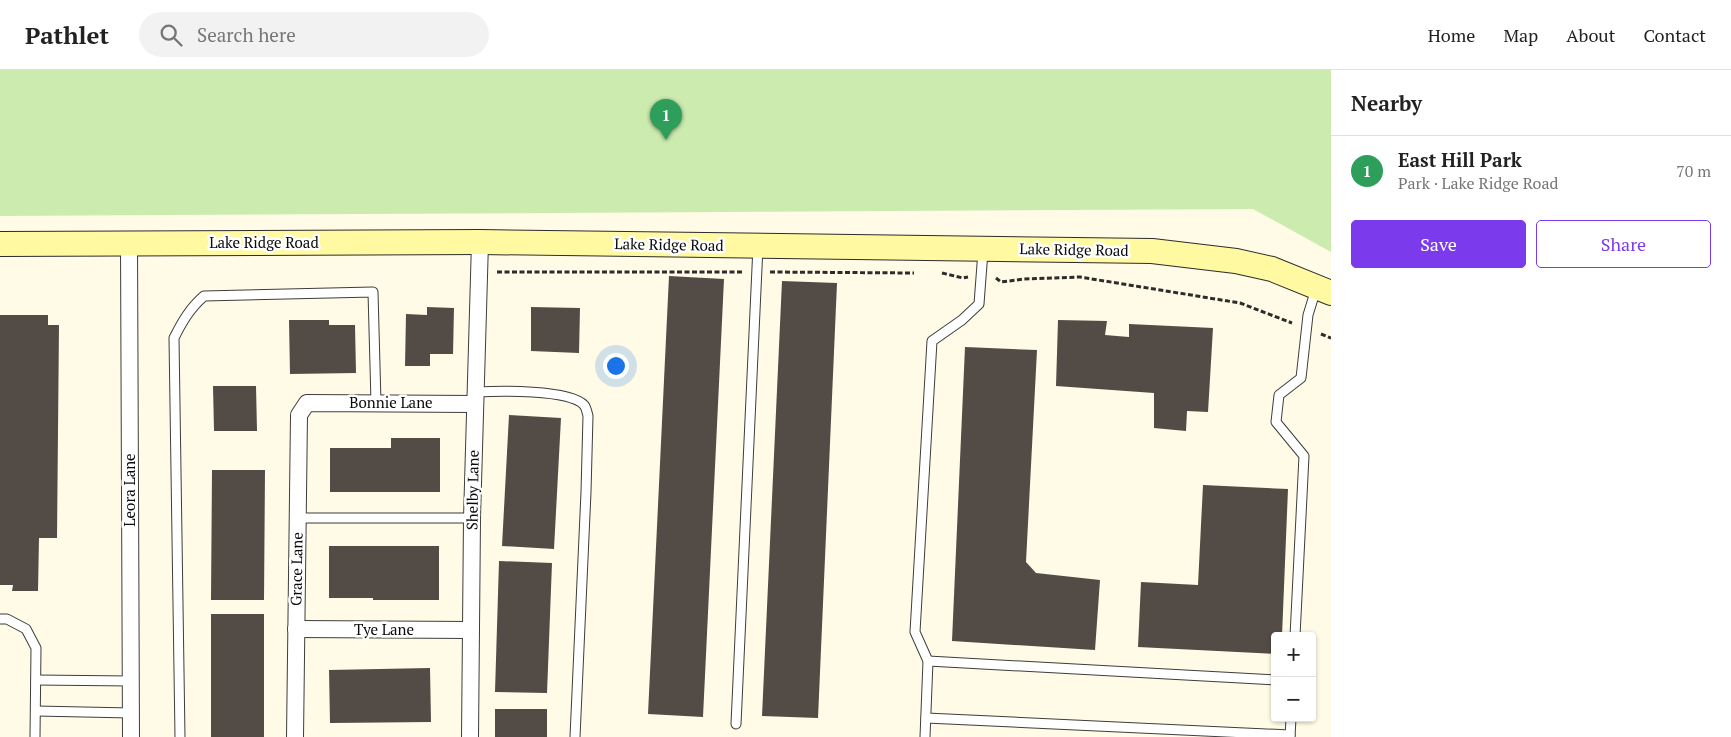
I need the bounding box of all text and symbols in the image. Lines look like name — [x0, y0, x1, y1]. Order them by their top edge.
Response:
search box — [139, 12, 489, 57]
text: Pathlet — [25, 19, 109, 51]
icon: search — [157, 21, 185, 49]
text: Search here — [197, 22, 296, 47]
text: Home — [1428, 23, 1475, 47]
text: Map — [1503, 23, 1538, 47]
text: About — [1566, 23, 1615, 47]
text: Contact — [1643, 23, 1706, 47]
text: Nearby — [1351, 89, 1422, 117]
pin: 1 — [650, 99, 682, 140]
text: East Hill Park — [1398, 147, 1522, 172]
text: 1 — [1362, 160, 1372, 182]
text: 70 m — [1676, 160, 1711, 182]
text: Park · Lake Ridge Road — [1398, 172, 1558, 194]
button: Save — [1351, 220, 1526, 268]
button: Share — [1536, 220, 1711, 268]
street label: Lake Ridge Road — [209, 232, 319, 252]
street label: Lake Ridge Road — [614, 233, 724, 255]
street label: Lake Ridge Road — [1019, 238, 1129, 260]
your location — [603, 353, 629, 379]
street label: Bonnie Lane — [349, 392, 433, 412]
street label: Shelby Lane — [461, 450, 483, 530]
street label: Leora Lane — [119, 453, 139, 527]
street label: Grace Lane — [285, 532, 307, 606]
street label: Tye Lane — [354, 619, 414, 639]
map controls — [1271, 632, 1316, 722]
button: + — [1271, 632, 1316, 677]
button: − — [1271, 677, 1316, 722]

